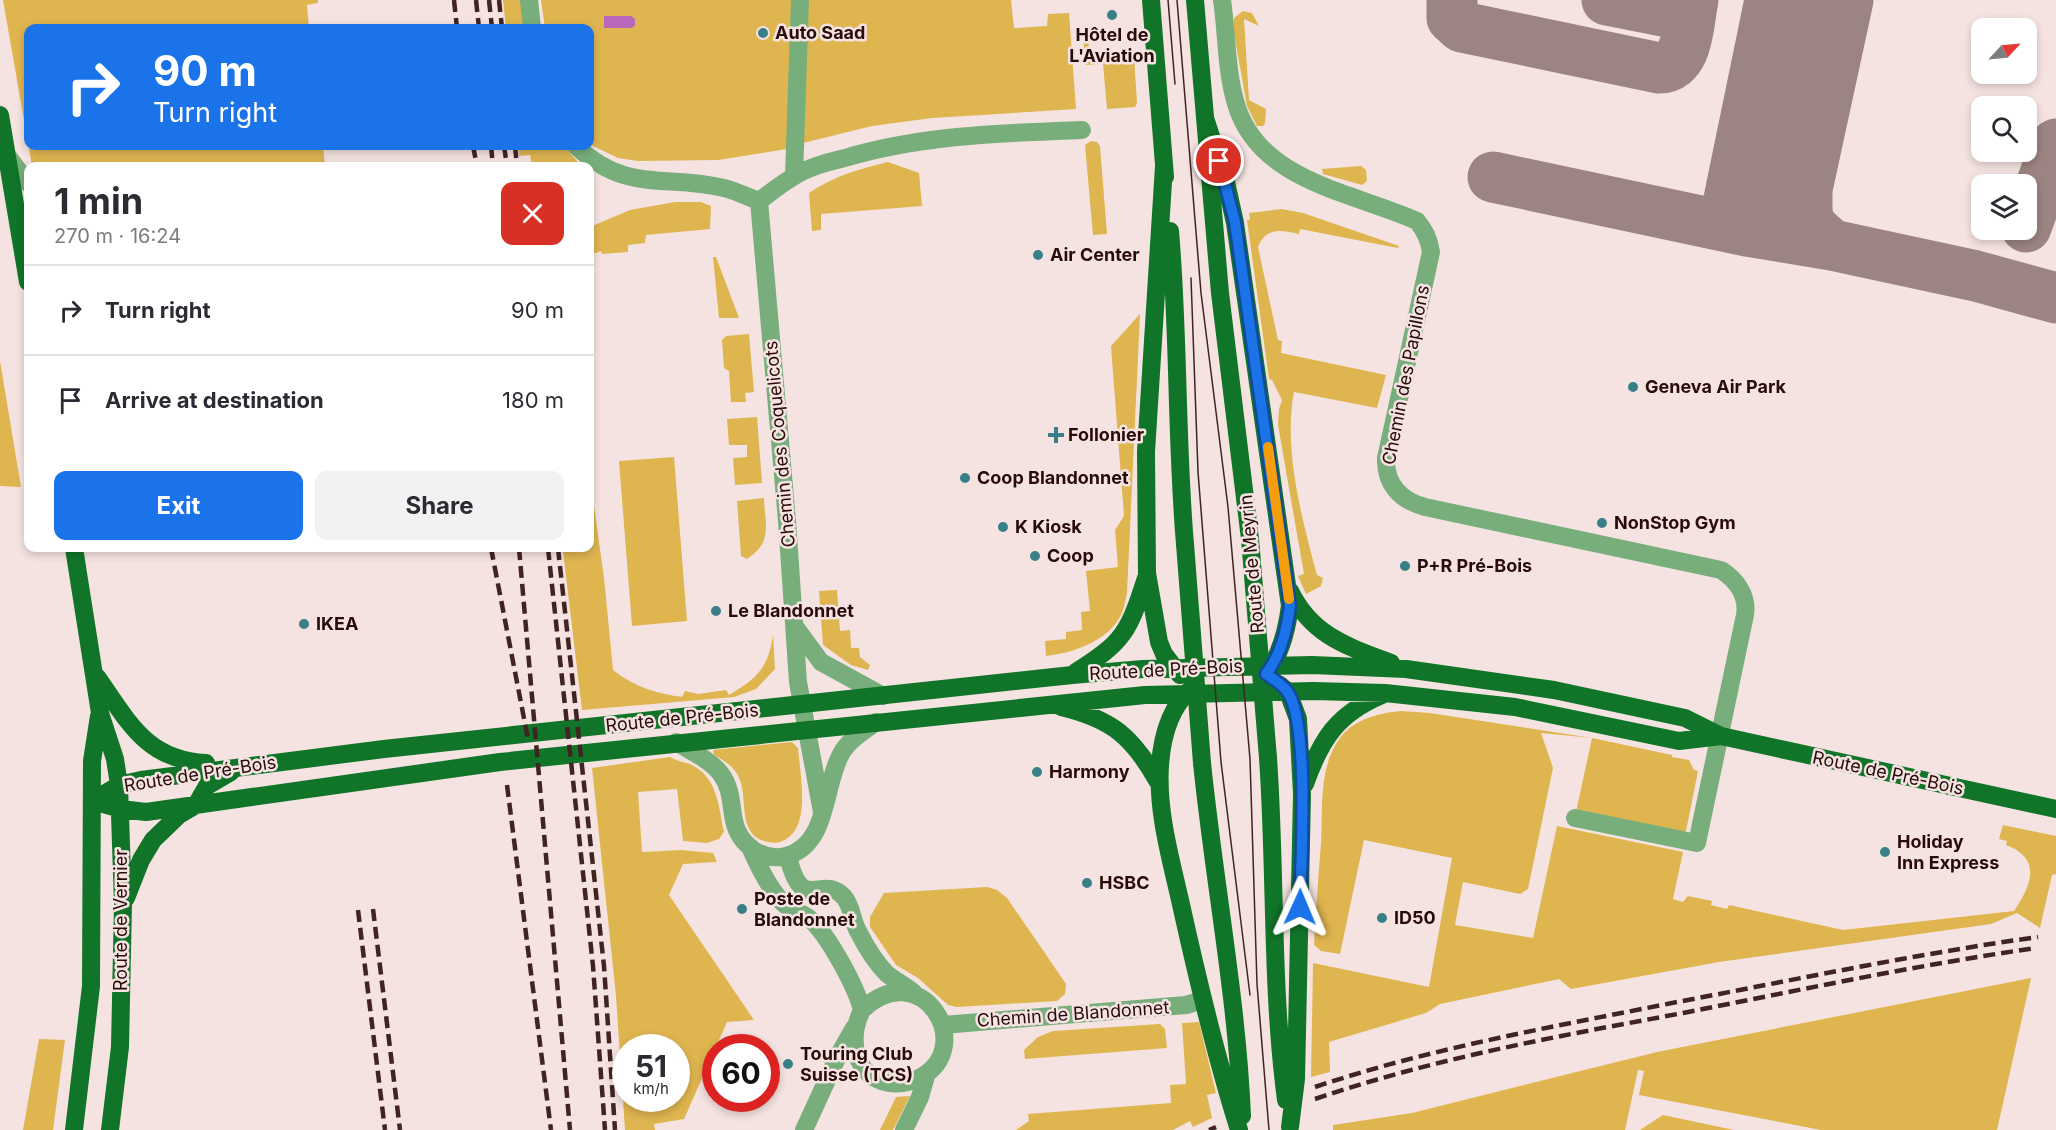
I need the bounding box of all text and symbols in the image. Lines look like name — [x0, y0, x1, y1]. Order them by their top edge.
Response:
marker: Hôtel de L'Aviation — [1105, 8, 1119, 22]
north arrow — [1971, 18, 2037, 84]
map controls — [1971, 18, 2037, 240]
place label: Auto Saad — [775, 22, 865, 43]
place label: Hôtel de L'Aviation — [1069, 24, 1155, 66]
marker: Auto Saad — [756, 26, 770, 40]
text: 90 m — [153, 45, 257, 96]
icon: right — [54, 48, 132, 126]
text: Turn right — [153, 96, 277, 129]
button: search — [1971, 96, 2037, 162]
pin — [1193, 135, 1244, 186]
icon: arrive — [1202, 144, 1235, 177]
button: layers — [1971, 174, 2037, 240]
text: 1 min — [54, 179, 143, 223]
button: close — [501, 182, 564, 245]
text: 270 m · 16:24 — [54, 224, 181, 248]
place label: Air Center — [1050, 244, 1140, 265]
marker: Air Center — [1031, 248, 1045, 262]
street label: Chemin des Papillons — [1378, 283, 1433, 467]
icon: right — [54, 294, 87, 327]
text: Turn right — [105, 297, 211, 323]
text: 90 m — [511, 297, 564, 323]
street label: Chemin des Coquelicots — [760, 340, 799, 548]
place label: Geneva Air Park — [1645, 376, 1787, 397]
marker: Geneva Air Park — [1626, 380, 1640, 394]
icon: arrive — [54, 384, 87, 417]
text: Arrive at destination — [105, 387, 324, 413]
text: 180 m — [502, 387, 564, 413]
place label: Follonier — [1068, 424, 1144, 445]
marker: Follonier — [1049, 428, 1063, 442]
place label: Coop Blandonnet — [977, 467, 1129, 488]
button: Exit — [54, 471, 303, 540]
button: Share — [315, 471, 564, 540]
marker: Coop Blandonnet — [958, 471, 972, 485]
street label: Route de Meyrin — [1235, 494, 1268, 634]
place label: NonStop Gym — [1614, 512, 1736, 533]
place label: K Kiosk — [1015, 516, 1082, 537]
marker: NonStop Gym — [1595, 516, 1609, 530]
marker: K Kiosk — [996, 520, 1010, 534]
place label: Coop — [1047, 545, 1094, 566]
marker: Coop — [1028, 549, 1042, 563]
place label: P+R Pré-Bois — [1417, 555, 1532, 576]
marker: P+R Pré-Bois — [1398, 559, 1412, 573]
place label: Le Blandonnet — [728, 600, 854, 621]
marker: Le Blandonnet — [709, 604, 723, 618]
place label: IKEA — [316, 613, 358, 634]
marker: IKEA — [297, 617, 311, 631]
street label: Route de Pré-Bois — [1089, 655, 1243, 684]
street label: Route de Pré-Bois — [604, 699, 760, 736]
street label: Route de Pré-Bois — [1811, 746, 1966, 799]
street label: Route de Pré-Bois — [122, 751, 278, 796]
place label: Harmony — [1049, 761, 1130, 782]
marker: Harmony — [1030, 765, 1044, 779]
place label: Holiday Inn Express — [1897, 831, 1999, 873]
marker: Holiday Inn Express — [1878, 845, 1892, 859]
street label: Route de Vernier — [110, 849, 131, 991]
place label: HSBC — [1099, 872, 1149, 893]
position arrow — [1268, 875, 1332, 939]
marker: HSBC — [1080, 876, 1094, 890]
place label: Poste de Blandonnet — [754, 888, 855, 930]
marker: Poste de Blandonnet — [735, 902, 749, 916]
place label: ID50 — [1394, 907, 1436, 928]
marker: ID50 — [1375, 911, 1389, 925]
street label: Chemin de Blandonnet — [976, 996, 1170, 1031]
speed limit sign: 60 — [702, 1034, 780, 1112]
place label: Touring Club Suisse (TCS) — [800, 1043, 913, 1085]
text: 51 — [635, 1048, 667, 1084]
marker: Touring Club Suisse (TCS) — [781, 1057, 795, 1071]
text: km/h — [633, 1079, 669, 1098]

